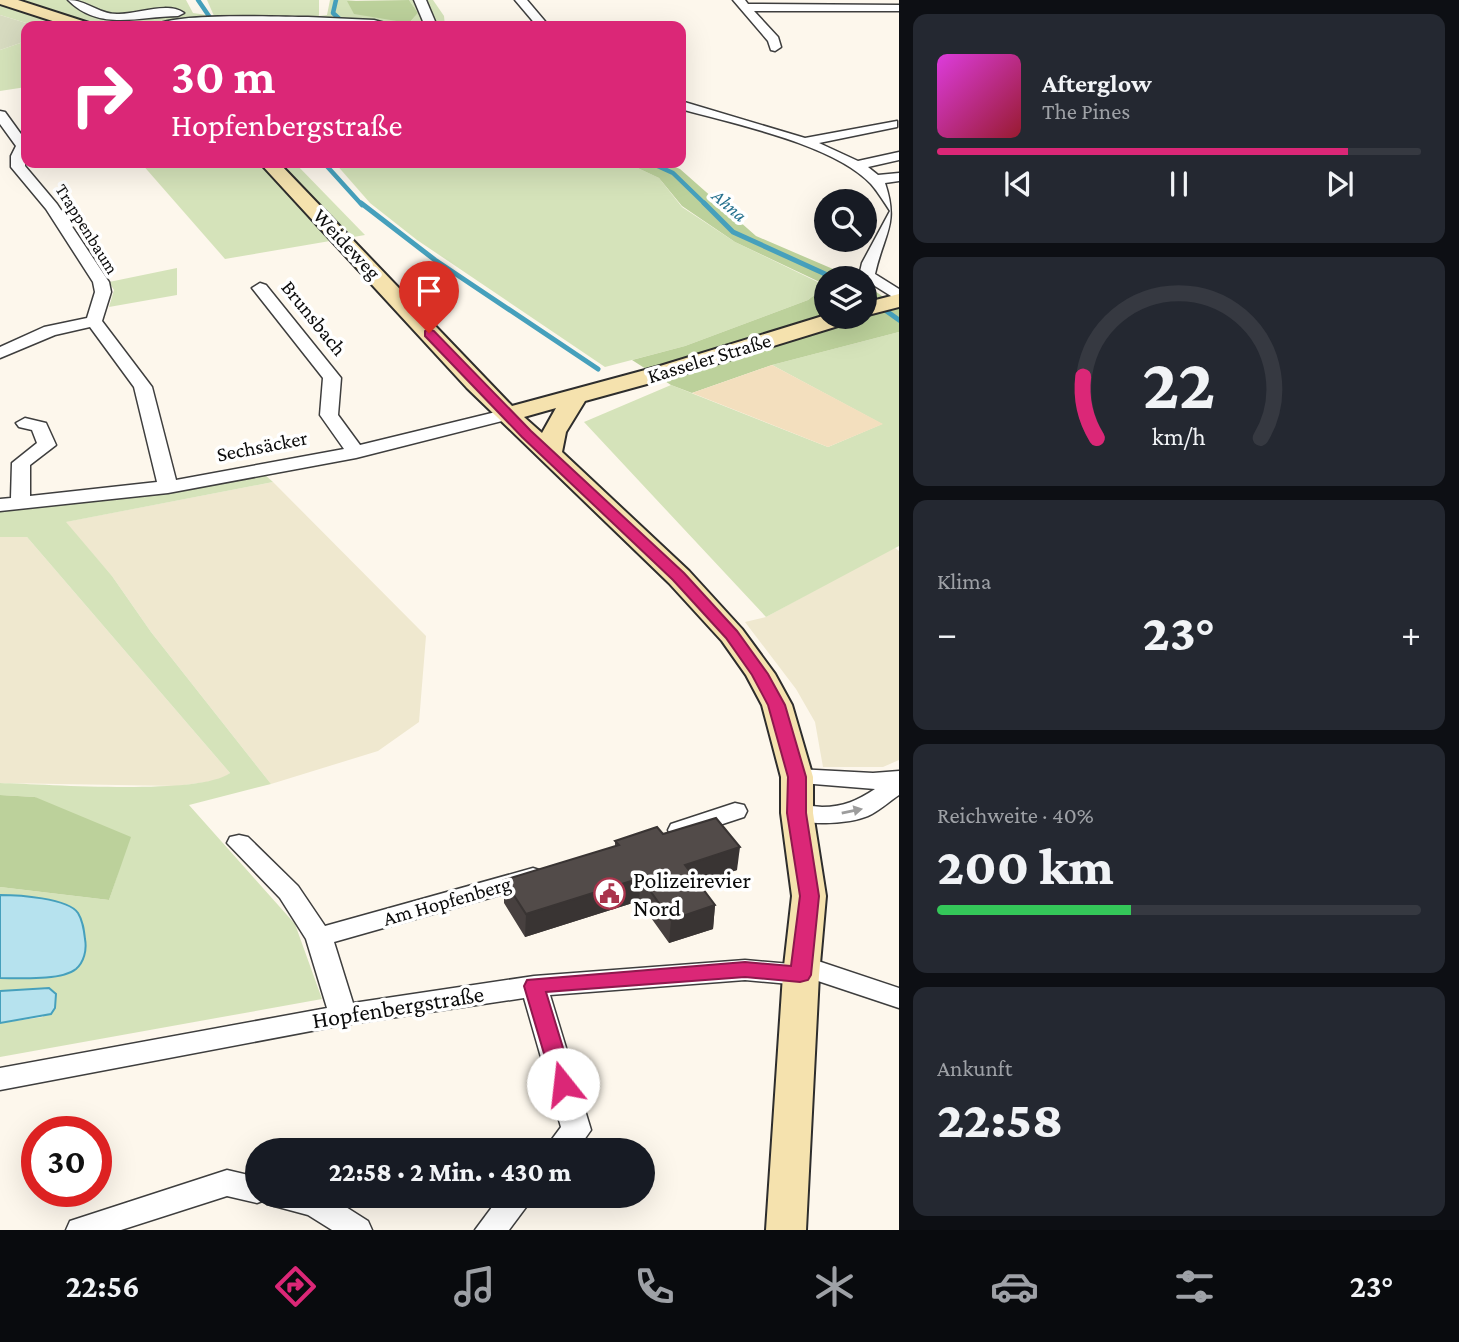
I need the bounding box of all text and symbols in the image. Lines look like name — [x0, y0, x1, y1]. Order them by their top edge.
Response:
icon: right — [56, 49, 147, 140]
text: 30 m — [171, 49, 276, 104]
text: Afterglow — [1042, 69, 1152, 98]
text: The Pines — [1042, 98, 1130, 124]
text: Hopfenbergstraße — [171, 107, 402, 143]
icon: previous — [999, 165, 1037, 203]
icon: pause — [1160, 165, 1198, 203]
icon: next — [1321, 165, 1359, 203]
street label: Trappenbaum — [51, 180, 123, 278]
water label: Ahna — [707, 184, 751, 226]
map controls — [814, 189, 877, 329]
button: search — [814, 189, 877, 252]
street label: Weideweg — [308, 204, 386, 284]
pin — [399, 261, 459, 333]
button: layers — [814, 266, 877, 329]
icon: arrive — [410, 272, 448, 310]
street label: Brunsbach — [276, 276, 352, 360]
street label: Kasseler Straße — [644, 328, 774, 388]
text: 22 — [1142, 343, 1216, 424]
text: km/h — [1152, 423, 1206, 450]
street label: Sechsäcker — [215, 425, 310, 467]
text: Klima — [937, 568, 991, 594]
text: 23° — [1143, 603, 1215, 661]
text: − — [937, 612, 957, 654]
text: + — [1401, 612, 1421, 654]
text: Reichweite · 40% — [937, 802, 1094, 828]
one-way arrow — [841, 805, 863, 816]
text: 200 km — [937, 837, 1114, 895]
place label: Polizeirevier Nord — [633, 866, 752, 921]
street label: Am Hopfenberg — [380, 871, 514, 931]
public building icon: Polizeirevier Nord — [593, 877, 627, 911]
street label: Hopfenbergstraße — [310, 980, 486, 1033]
position arrow — [526, 1047, 600, 1121]
text: Ankunft — [937, 1055, 1012, 1081]
text: 22:58 — [937, 1090, 1063, 1148]
speed limit sign: 30 — [21, 1116, 112, 1207]
text: 22:58 · 2 Min. · 430 m — [329, 1158, 571, 1187]
icon: directions — [271, 1262, 320, 1311]
icon: music — [450, 1262, 499, 1311]
icon: phone — [630, 1262, 679, 1311]
icon: climate — [810, 1262, 859, 1311]
icon: car — [990, 1262, 1039, 1311]
icon: filters — [1170, 1262, 1219, 1311]
text: 22:56 — [65, 1268, 140, 1304]
text: 23° — [1350, 1268, 1394, 1304]

